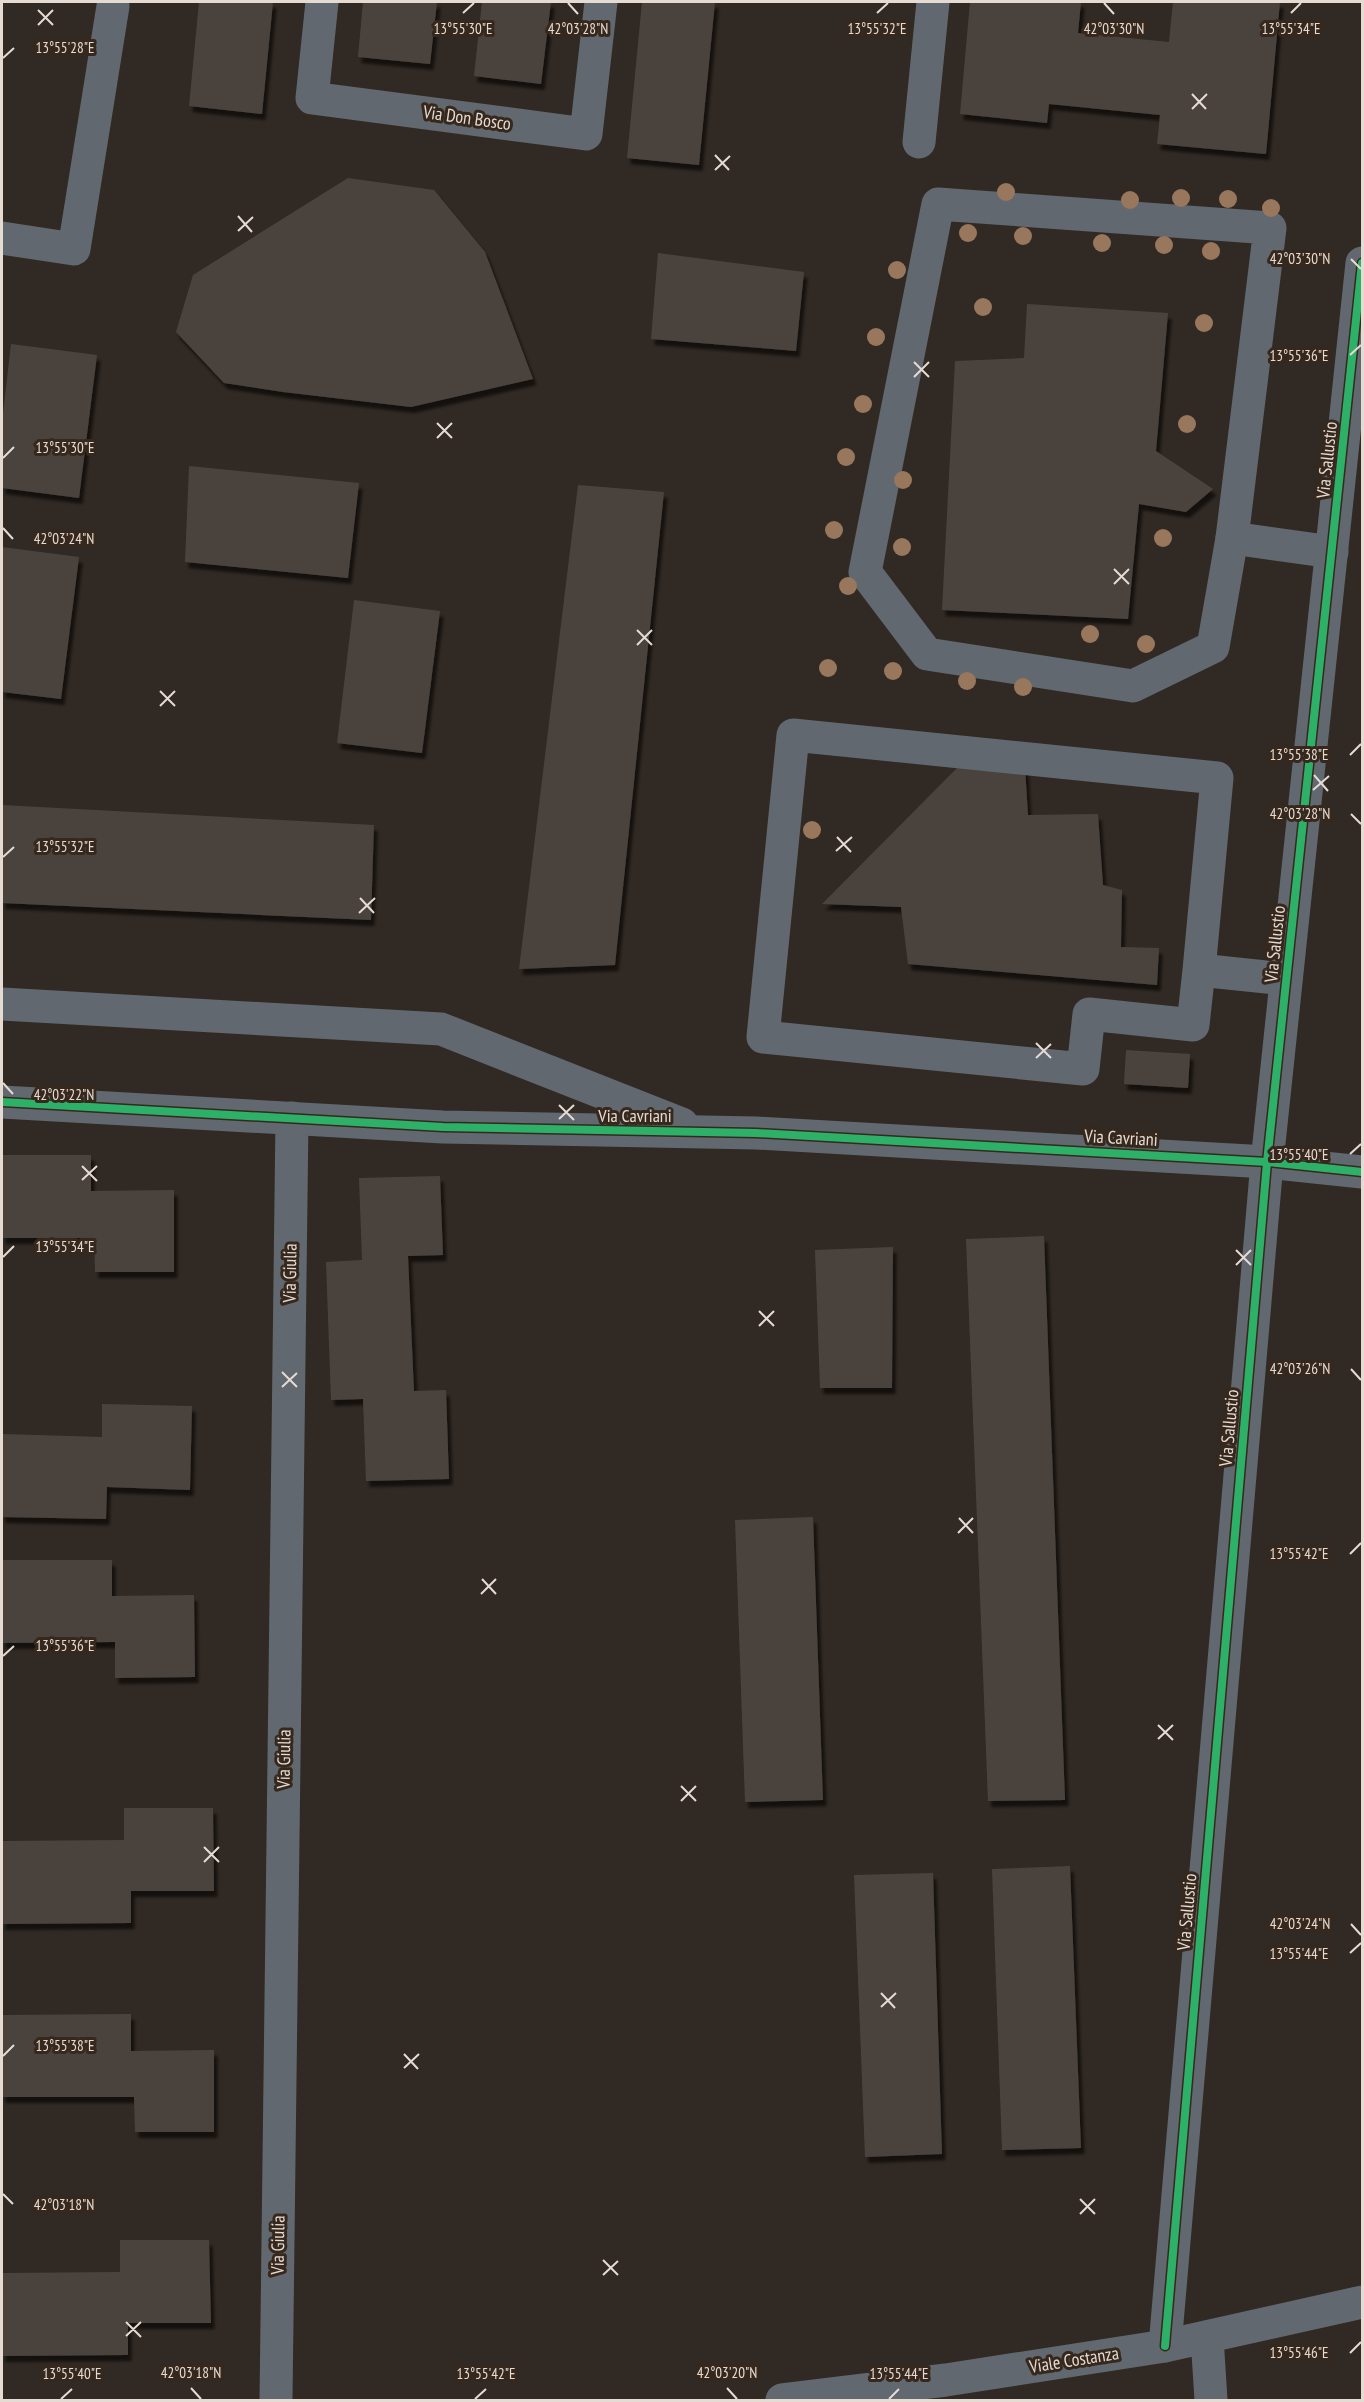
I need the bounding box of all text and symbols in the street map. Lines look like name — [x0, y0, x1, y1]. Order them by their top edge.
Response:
text: 13°55'30"E — [433, 19, 493, 38]
text: 42°03'28"N — [548, 19, 608, 38]
text: 13°55'32"E — [847, 19, 907, 38]
text: 42°03'30"N — [1084, 19, 1144, 38]
text: 13°55'34"E — [1261, 19, 1321, 38]
text: 13°55'28"E — [35, 38, 95, 57]
street label: Via Don Bosco — [421, 100, 513, 135]
text: 42°03'30"N — [1270, 249, 1330, 268]
text: 13°55'36"E — [1269, 346, 1329, 365]
street label: Via Sallustio — [1311, 420, 1342, 500]
text: 13°55'30"E — [35, 438, 95, 457]
text: 42°03'24"N — [34, 529, 94, 548]
text: 13°55'38"E — [1269, 745, 1329, 764]
text: 42°03'28"N — [1270, 804, 1330, 823]
text: 13°55'32"E — [35, 837, 95, 856]
street label: Via Sallustio — [1259, 904, 1290, 984]
text: 42°03'22"N — [34, 1085, 94, 1104]
street label: Via Cavriani — [597, 1104, 672, 1127]
street label: Via Cavriani — [1083, 1124, 1158, 1151]
text: 13°55'40"E — [1269, 1145, 1329, 1164]
text: 13°55'34"E — [35, 1237, 95, 1256]
street label: Via Giulia — [277, 1243, 302, 1304]
text: 42°03'26"N — [1270, 1359, 1330, 1378]
street label: Via Sallustio — [1214, 1388, 1243, 1468]
text: 13°55'42"E — [1269, 1544, 1329, 1563]
text: 13°55'36"E — [35, 1636, 95, 1655]
street label: Via Giulia — [271, 1729, 296, 1790]
street label: Via Sallustio — [1172, 1872, 1201, 1952]
text: 42°03'24"N — [1270, 1914, 1330, 1933]
text: 13°55'44"E — [1269, 1944, 1329, 1963]
text: 13°55'38"E — [35, 2036, 95, 2055]
text: 42°03'18"N — [34, 2195, 94, 2214]
street label: Via Giulia — [265, 2215, 290, 2276]
street label: Viale Costanza — [1027, 2341, 1120, 2378]
text: 13°55'46"E — [1269, 2343, 1329, 2362]
text: 42°03'18"N — [161, 2363, 221, 2382]
text: 42°03'20"N — [697, 2363, 757, 2382]
text: 13°55'40"E — [42, 2364, 102, 2383]
text: 13°55'42"E — [456, 2364, 516, 2383]
text: 13°55'44"E — [869, 2364, 929, 2383]

